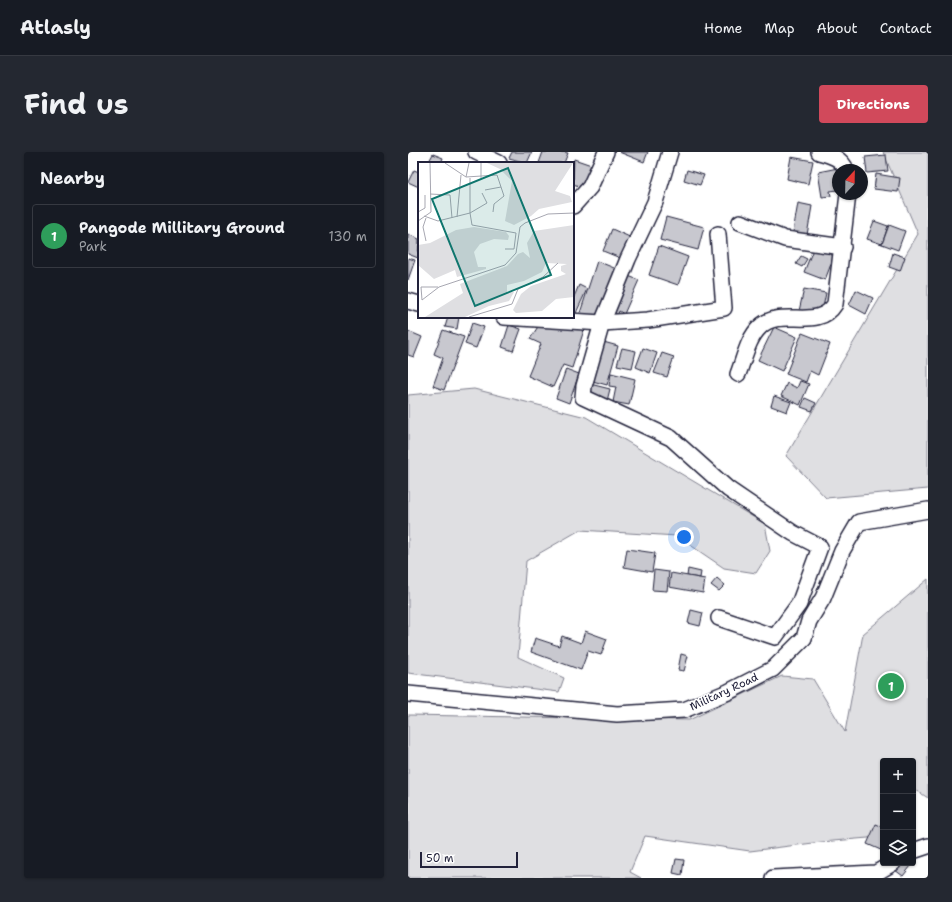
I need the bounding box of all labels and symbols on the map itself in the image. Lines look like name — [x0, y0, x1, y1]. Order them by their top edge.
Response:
inset map — [418, 162, 574, 318]
north arrow — [832, 164, 868, 200]
your location — [674, 527, 694, 547]
street label: Military Road — [687, 670, 761, 714]
pin: 1 — [878, 671, 904, 701]
scale bar — [420, 850, 518, 869]

